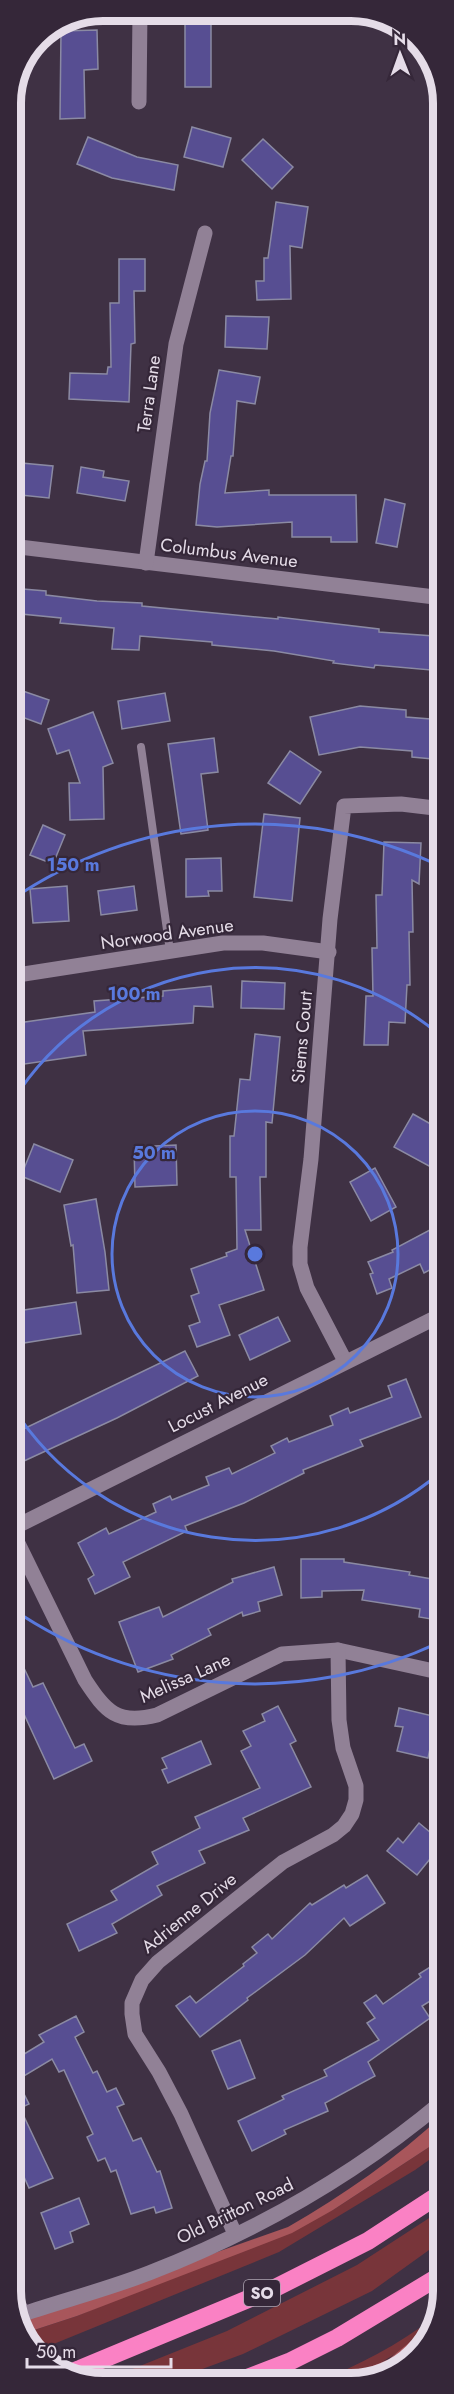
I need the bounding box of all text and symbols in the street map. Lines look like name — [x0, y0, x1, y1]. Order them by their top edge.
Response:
north arrow — [370, 24, 430, 84]
text: N — [393, 28, 406, 51]
street label: Terra Lane — [131, 354, 167, 434]
street label: Columbus Avenue — [159, 532, 299, 574]
text: 150 m — [47, 852, 99, 878]
street label: Norwood Avenue — [99, 912, 235, 956]
text: 100 m — [107, 981, 161, 1007]
street label: Siems Court — [285, 989, 319, 1084]
text: 50 m — [132, 1140, 176, 1166]
centre of rings — [245, 1244, 265, 1264]
street label: Locust Avenue — [164, 1367, 272, 1439]
street label: Melissa Lane — [136, 1646, 234, 1710]
street label: Adrienne Drive — [136, 1866, 242, 1960]
street label: Old Britton Road — [172, 2171, 298, 2251]
road number: SO — [244, 2280, 280, 2306]
scale bar — [27, 2331, 171, 2369]
text: 50 m — [36, 2339, 76, 2365]

